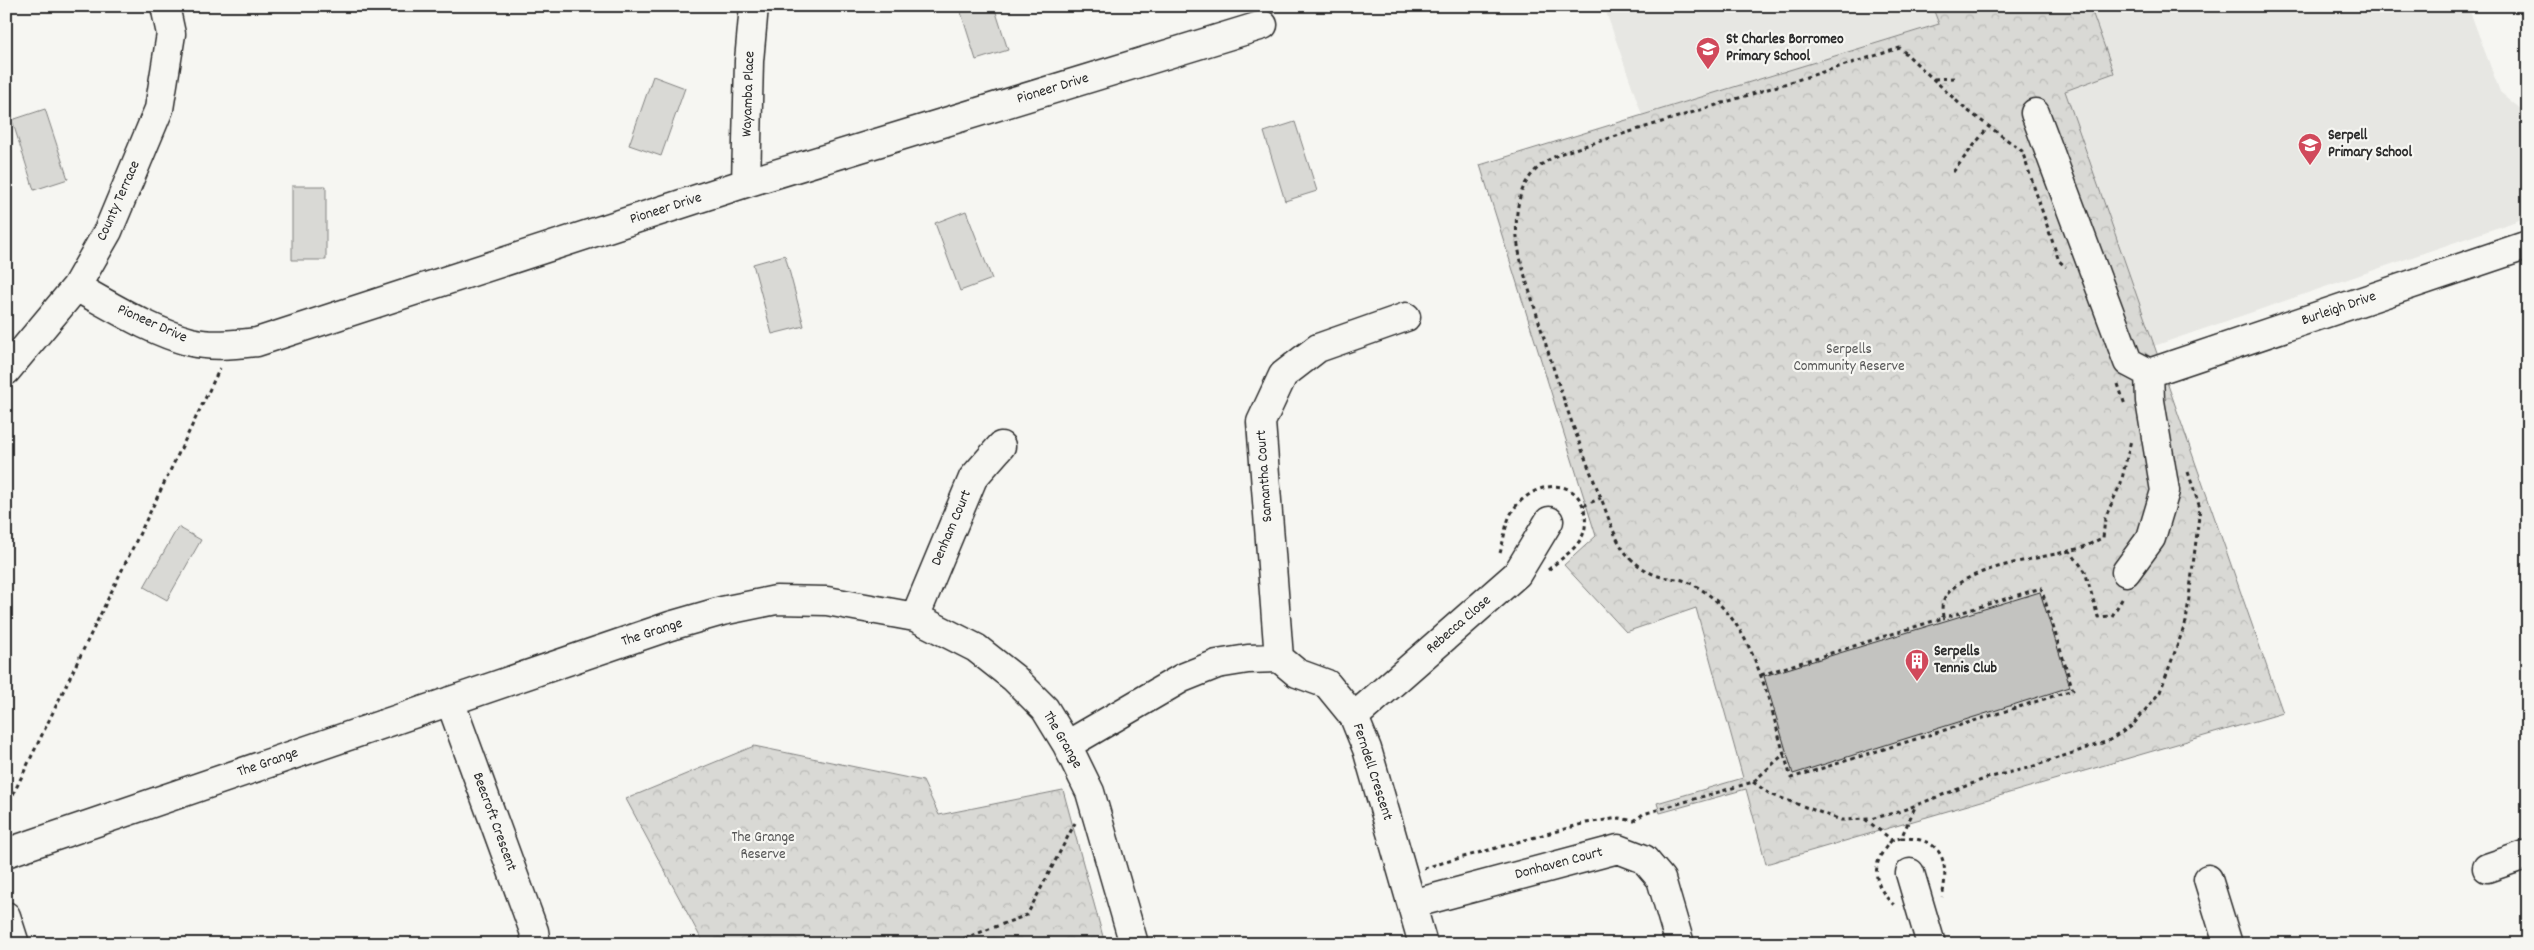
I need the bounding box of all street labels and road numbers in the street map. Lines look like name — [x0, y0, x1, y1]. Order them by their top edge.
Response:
street label: Wayamba Place — [737, 50, 762, 137]
street label: Pioneer Drive — [1014, 68, 1092, 110]
street label: County Terrace — [91, 157, 147, 245]
street label: Pioneer Drive — [627, 187, 705, 231]
street label: Burleigh Drive — [2299, 286, 2380, 332]
street label: Pioneer Drive — [114, 299, 191, 349]
street label: Samantha Court — [1251, 429, 1279, 523]
street label: Denham Court — [926, 486, 978, 569]
street label: Rebecca Close — [1422, 590, 1497, 660]
street label: The Grange — [619, 613, 686, 653]
street label: The Grange — [1037, 707, 1088, 773]
street label: Ferndell Crescent — [1346, 721, 1398, 824]
street label: The Grange — [235, 742, 302, 784]
street label: Beecroft Crescent — [466, 769, 522, 875]
street label: Donhaven Court — [1513, 842, 1606, 886]

